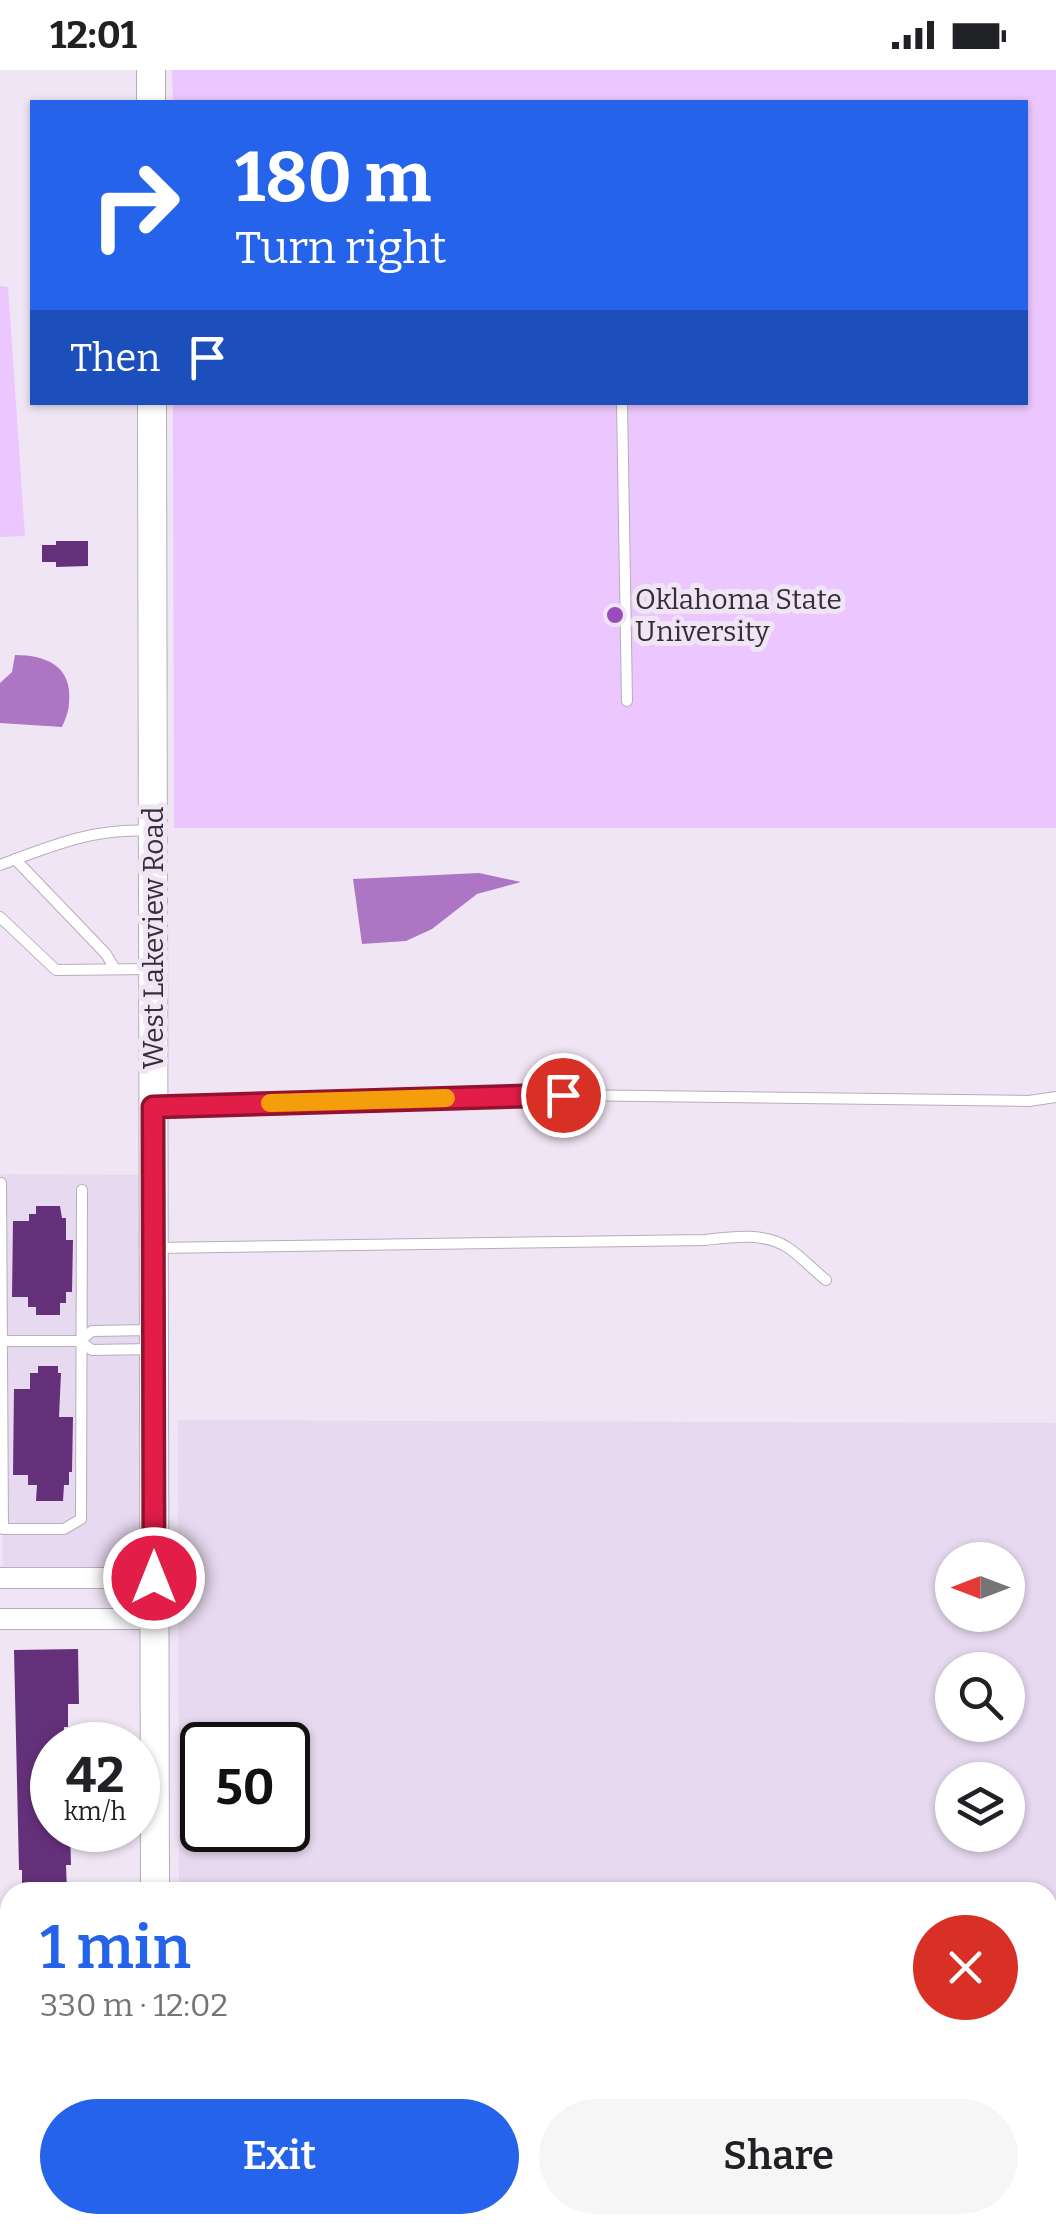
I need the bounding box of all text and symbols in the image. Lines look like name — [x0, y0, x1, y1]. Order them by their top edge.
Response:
text: 12:01 — [50, 12, 137, 58]
text: 180 m — [235, 136, 431, 220]
icon: right — [70, 140, 200, 270]
text: Turn right — [235, 221, 447, 275]
icon: arrive — [180, 330, 235, 385]
text: Then — [70, 335, 160, 381]
place label: Oklahoma State University — [635, 583, 842, 648]
marker: Oklahoma State University — [604, 604, 626, 626]
street label: West Lakeview Road — [137, 807, 170, 1069]
pin — [521, 1053, 606, 1138]
icon: arrive — [536, 1068, 591, 1123]
position arrow — [102, 1526, 206, 1630]
north arrow — [935, 1542, 1025, 1632]
map controls — [935, 1542, 1025, 1852]
button: search — [935, 1652, 1025, 1742]
speed limit sign: 50 — [180, 1722, 310, 1852]
text: 42 — [66, 1745, 124, 1805]
button: layers — [935, 1762, 1025, 1852]
text: km/h — [64, 1797, 126, 1827]
text: 1 min — [40, 1912, 191, 1984]
button: close — [913, 1915, 1018, 2020]
text: 330 m · 12:02 — [40, 1986, 228, 2024]
button: Exit — [40, 2099, 519, 2214]
button: Share — [539, 2099, 1018, 2214]

